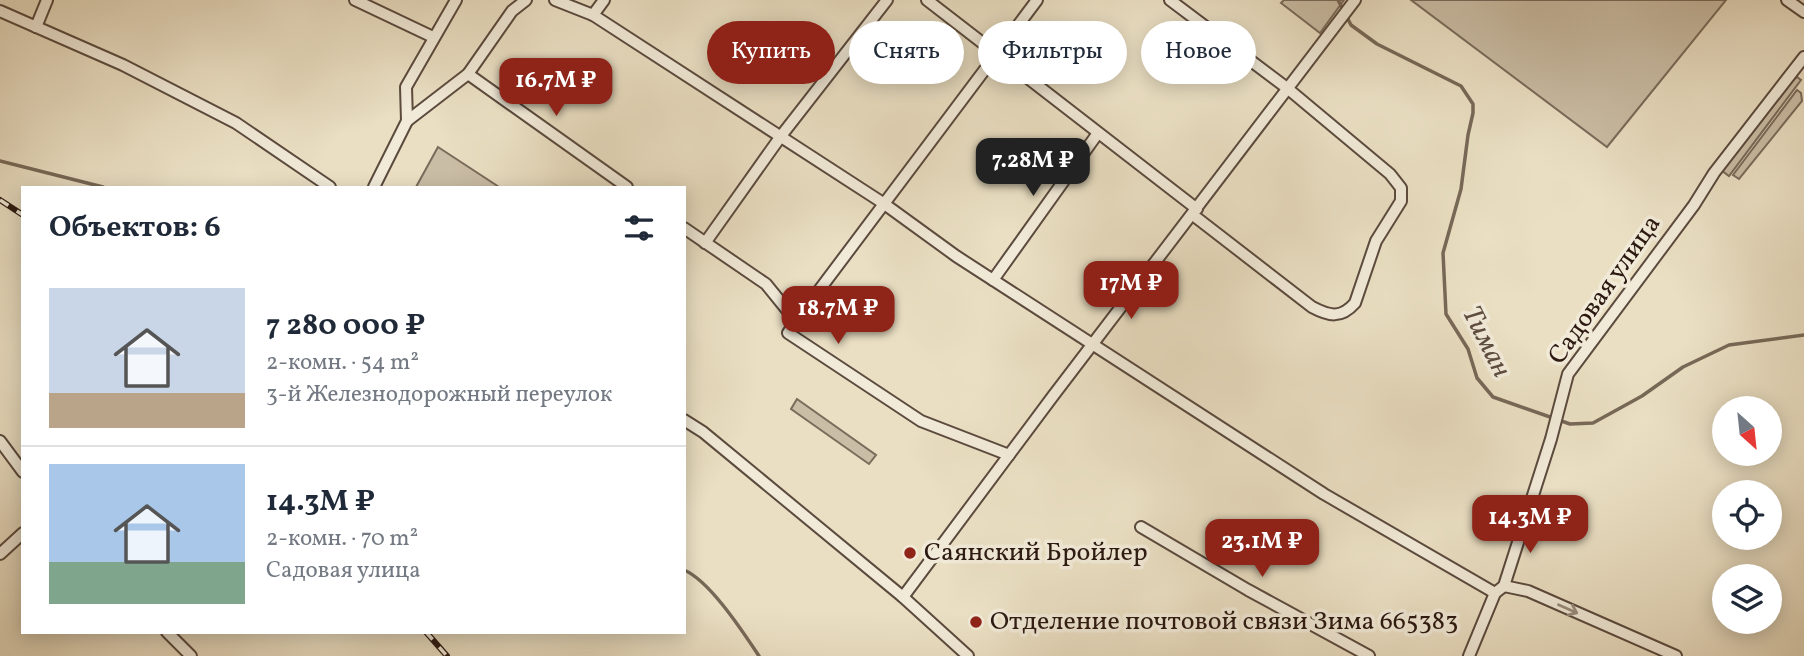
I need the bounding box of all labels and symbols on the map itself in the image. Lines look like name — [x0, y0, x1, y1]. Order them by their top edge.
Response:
pin: 16.7M ₽ — [491, 58, 621, 118]
pin: 7.28M ₽ — [968, 138, 1098, 198]
street label: Садовая улица — [1540, 208, 1670, 372]
pin: 17M ₽ — [1082, 262, 1180, 321]
pin: 18.7M ₽ — [773, 286, 903, 346]
water label: Тиман — [1451, 299, 1521, 385]
north arrow — [1712, 396, 1782, 466]
pin: 14.3M ₽ — [1465, 496, 1595, 555]
pin: 23.1M ₽ — [1197, 520, 1327, 579]
place label: Саянский Бройлер — [924, 535, 1148, 571]
marker: Саянский Бройлер — [902, 545, 918, 561]
one-way arrow — [1556, 603, 1578, 616]
place label: Отделение почтовой связи Зима 665383 — [990, 604, 1458, 640]
marker: Отделение почтовой связи Зима 665383 — [968, 614, 984, 630]

